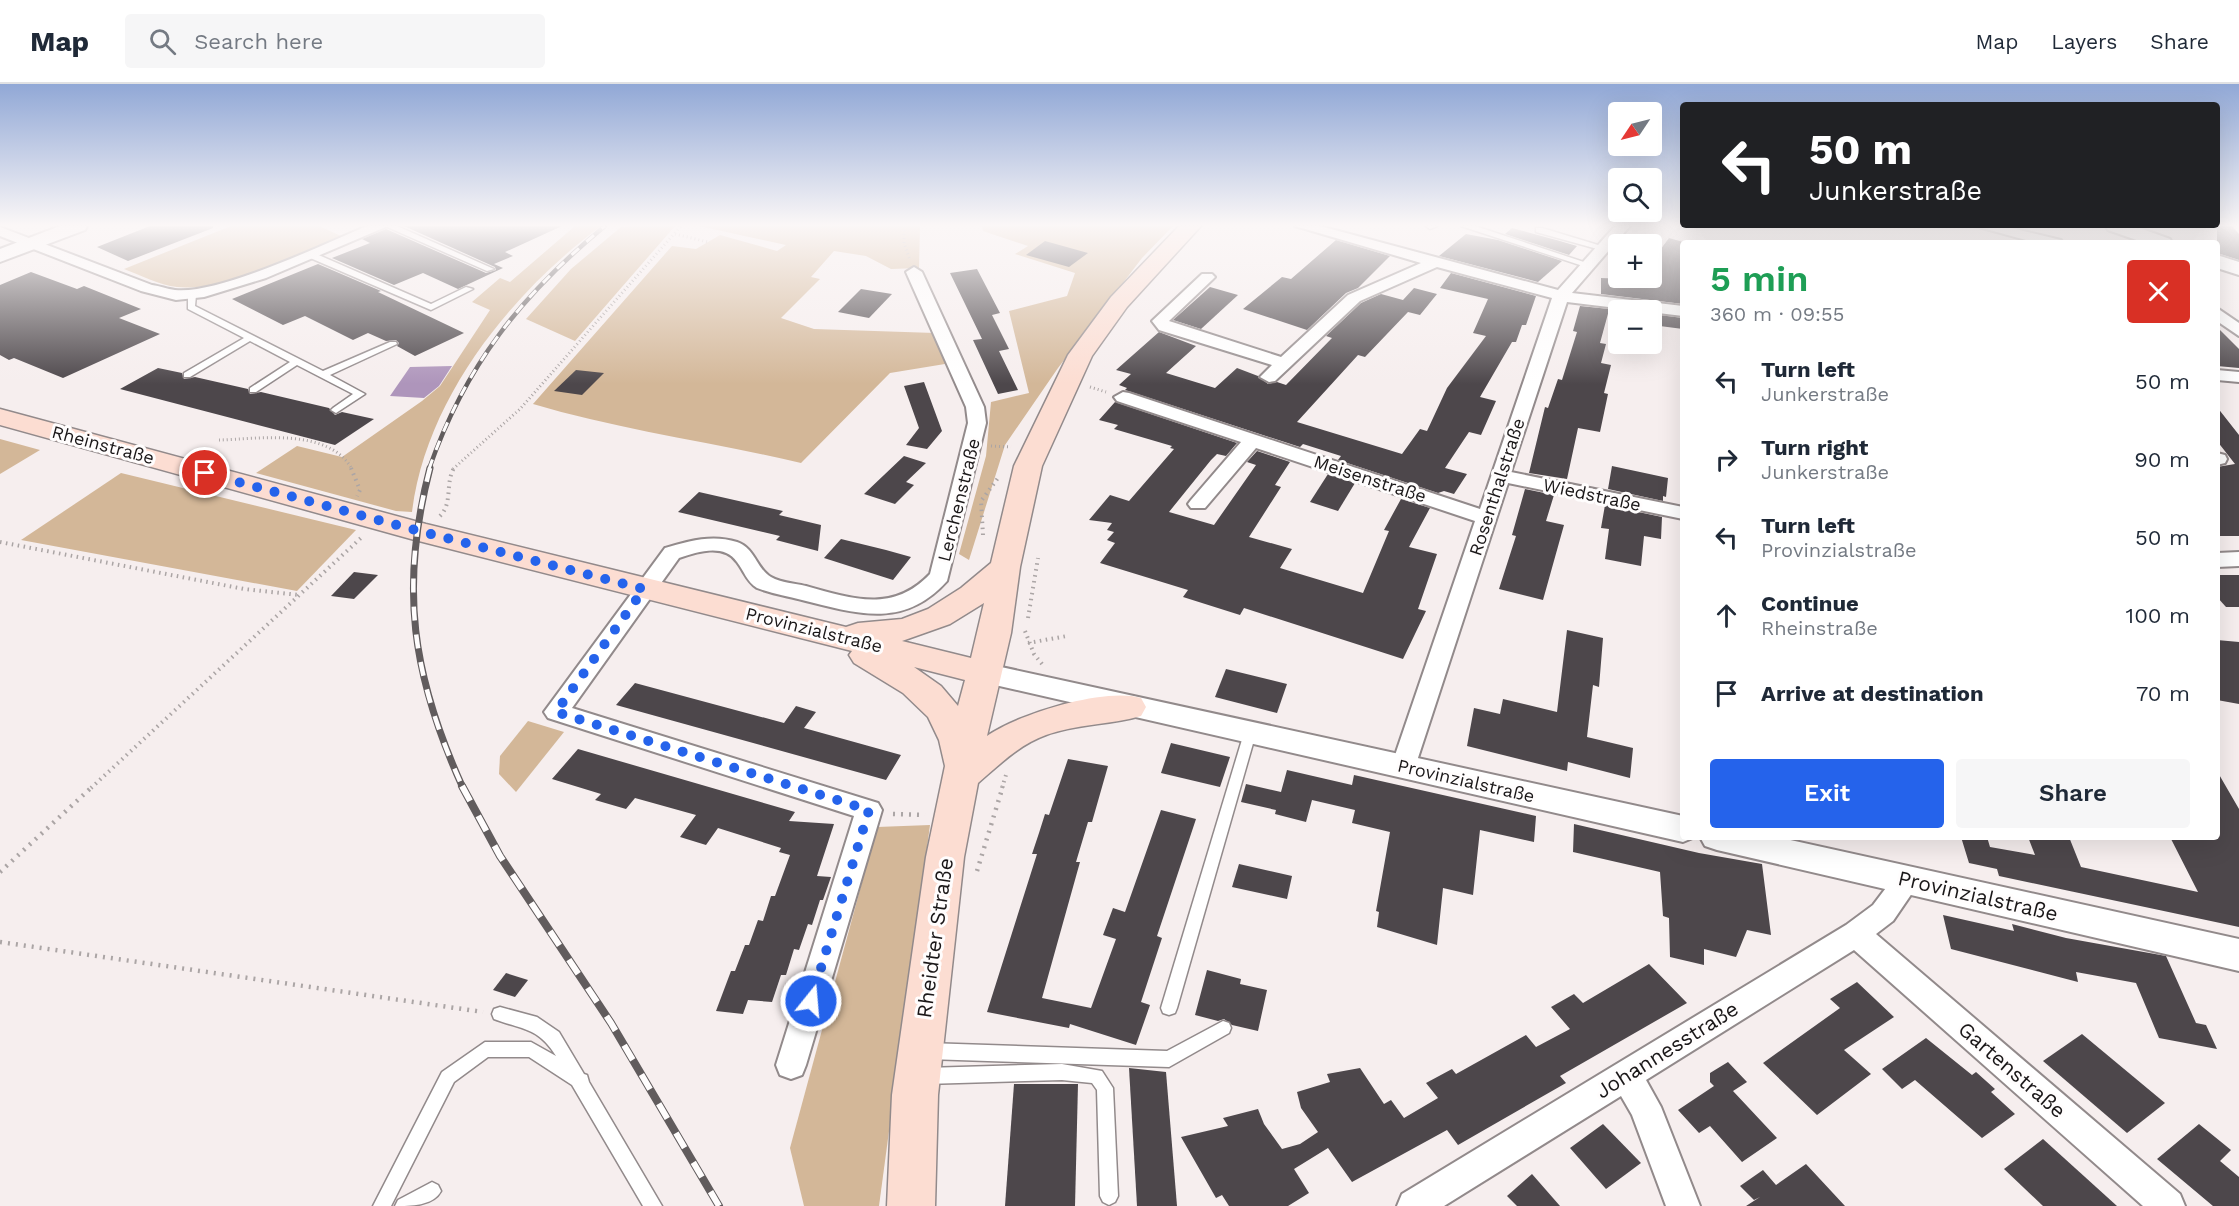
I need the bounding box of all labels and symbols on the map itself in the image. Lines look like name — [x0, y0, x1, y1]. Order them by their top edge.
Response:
north arrow — [1608, 102, 1662, 156]
street label: Rosenthalstraße — [1464, 415, 1529, 558]
street label: Rheinstraße — [50, 421, 157, 468]
street label: Lerchenstraße — [933, 436, 984, 564]
pin — [179, 447, 230, 498]
street label: Meisenstraße — [1311, 450, 1429, 507]
street label: Wiedstraße — [1541, 474, 1643, 515]
street label: Provinzialstraße — [744, 602, 885, 657]
street label: Provinzialstraße — [1396, 755, 1537, 806]
street label: Rheidter Straße — [911, 856, 958, 1020]
street label: Provinzialstraße — [1896, 865, 2061, 926]
position arrow — [779, 969, 843, 1033]
street label: Johannesstraße — [1591, 996, 1743, 1103]
street label: Gartenstraße — [1954, 1016, 2071, 1123]

